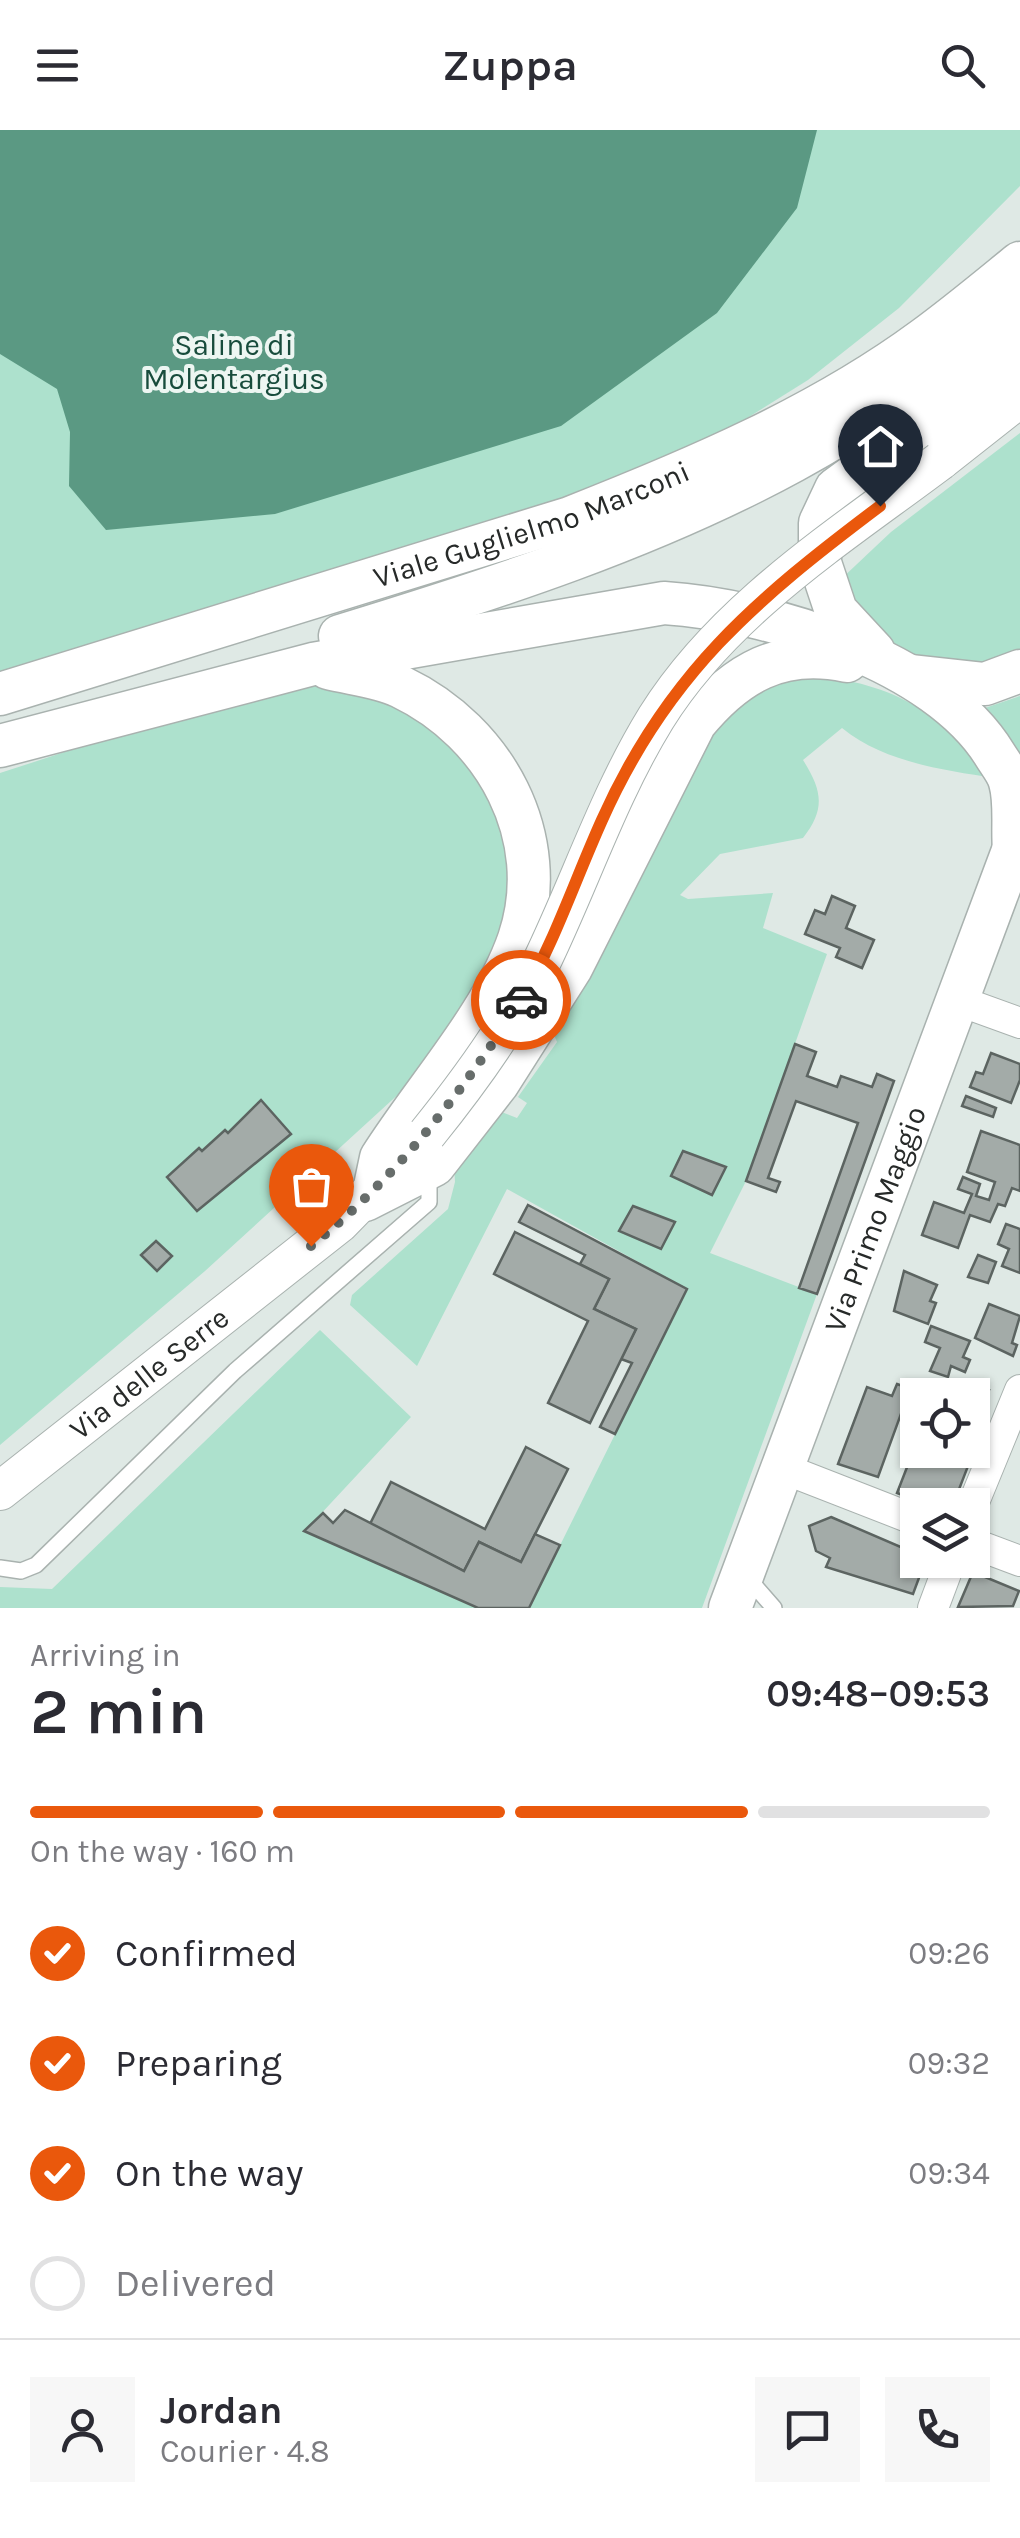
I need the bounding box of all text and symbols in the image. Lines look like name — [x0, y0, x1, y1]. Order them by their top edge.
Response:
icon: menu — [30, 38, 85, 93]
icon: search — [935, 38, 990, 93]
text: Zuppa — [442, 39, 578, 91]
park label: Saline di Molentargius — [143, 327, 325, 397]
pin — [838, 404, 923, 507]
icon: home — [853, 419, 908, 474]
street label: Viale Guglielmo Marconi — [369, 453, 695, 596]
courier — [471, 950, 571, 1050]
icon: car — [494, 973, 549, 1028]
street label: Via Primo Maggio — [817, 1101, 934, 1337]
pin — [269, 1144, 354, 1247]
icon: bag — [284, 1159, 339, 1214]
street label: Via delle Serre — [62, 1300, 236, 1447]
map controls — [900, 1378, 990, 1578]
button: locate — [900, 1378, 990, 1468]
button: layers — [900, 1488, 990, 1578]
text: Arriving in — [30, 1637, 181, 1674]
text: 09:48–09:53 — [766, 1671, 990, 1716]
text: 2 min — [30, 1673, 207, 1749]
text: On the way · 160 m — [30, 1833, 295, 1870]
icon: check — [30, 1926, 85, 1981]
text: Confirmed — [115, 1931, 298, 1976]
text: 09:26 — [908, 1935, 990, 1972]
icon: check — [30, 2036, 85, 2091]
text: Preparing — [115, 2041, 282, 2086]
text: 09:32 — [908, 2045, 990, 2082]
icon: check — [30, 2146, 85, 2201]
text: On the way — [115, 2151, 303, 2196]
text: 09:34 — [908, 2155, 990, 2192]
text: Delivered — [115, 2261, 276, 2306]
button: person — [30, 2377, 135, 2482]
button: chat — [755, 2377, 860, 2482]
button: phone — [885, 2377, 990, 2482]
text: Jordan — [160, 2388, 283, 2433]
text: Courier · 4.8 — [160, 2433, 330, 2470]

